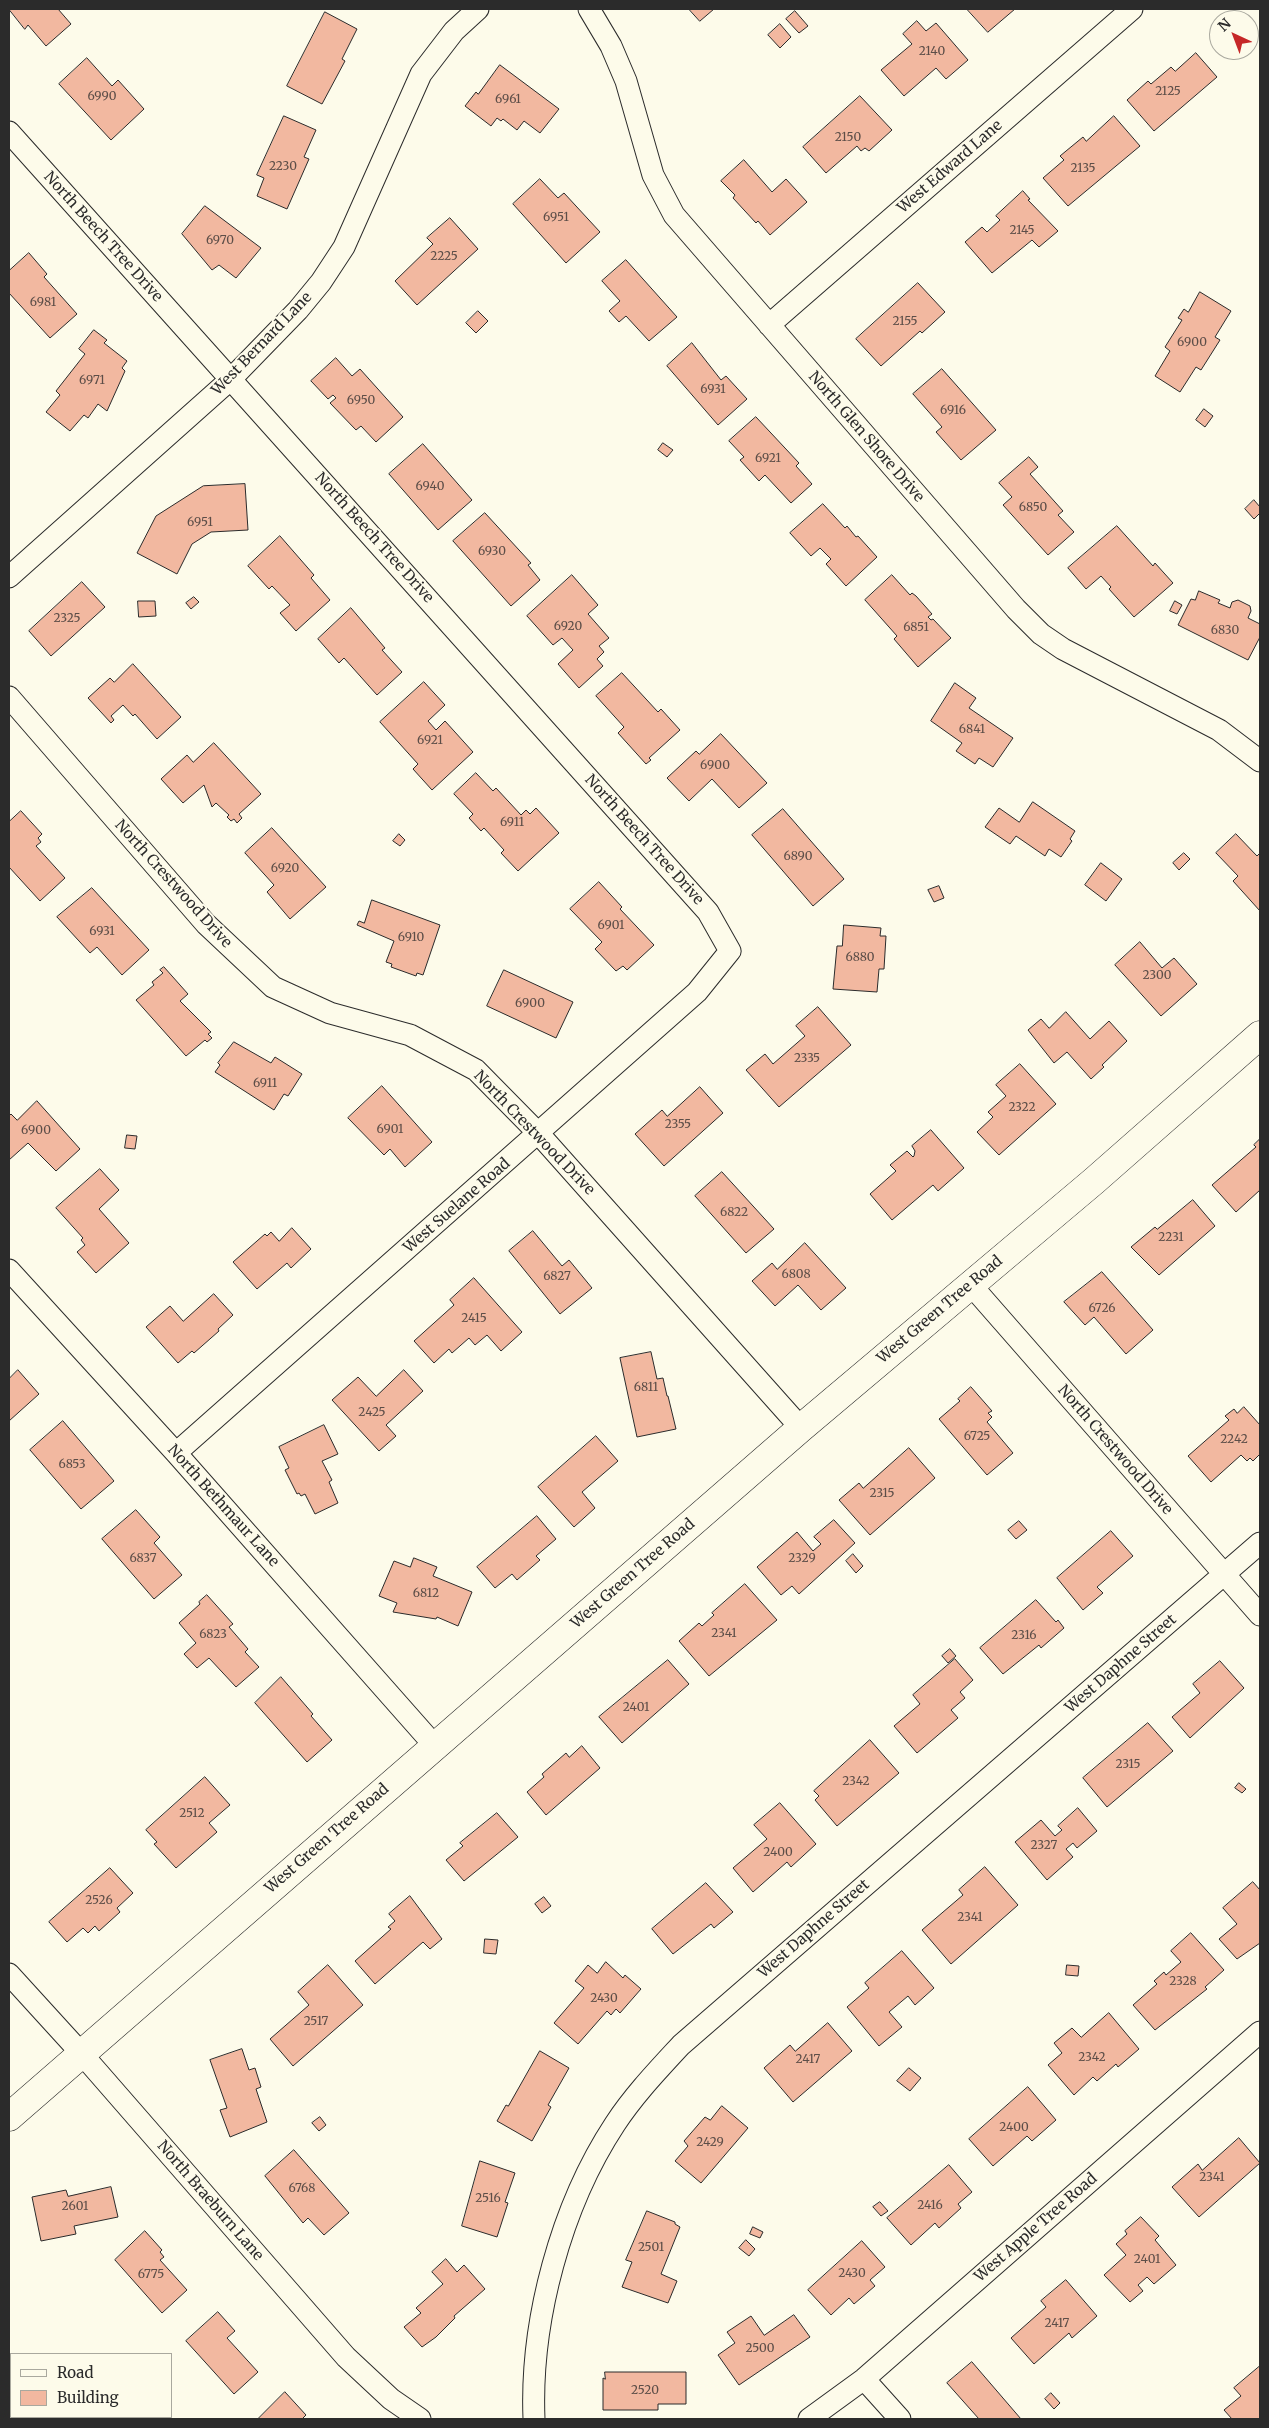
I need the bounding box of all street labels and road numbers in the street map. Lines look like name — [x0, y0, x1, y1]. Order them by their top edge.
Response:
street label: West Edward Lane — [894, 117, 1006, 217]
street label: North Beech Tree Drive — [40, 168, 166, 306]
street label: West Bernard Lane — [208, 289, 316, 399]
street label: North Glen Shore Drive — [804, 368, 928, 506]
street label: North Beech Tree Drive — [311, 469, 437, 607]
street label: North Beech Tree Drive — [581, 771, 707, 909]
street label: North Crestwood Drive — [111, 816, 235, 952]
street label: North Crestwood Drive — [470, 1067, 598, 1199]
street label: West Suelane Road — [400, 1155, 514, 1257]
street label: West Green Tree Road — [874, 1252, 1006, 1368]
street label: North Crestwood Drive — [1054, 1381, 1176, 1519]
street label: North Bethmaur Lane — [163, 1441, 283, 1571]
street label: West Green Tree Road — [567, 1515, 699, 1633]
street label: West Daphne Street — [1062, 1611, 1180, 1717]
street label: West Green Tree Road — [261, 1780, 393, 1898]
street label: West Daphne Street — [755, 1876, 873, 1982]
street label: North Braeburn Lane — [153, 2137, 267, 2265]
street label: West Apple Tree Road — [971, 2170, 1101, 2286]

